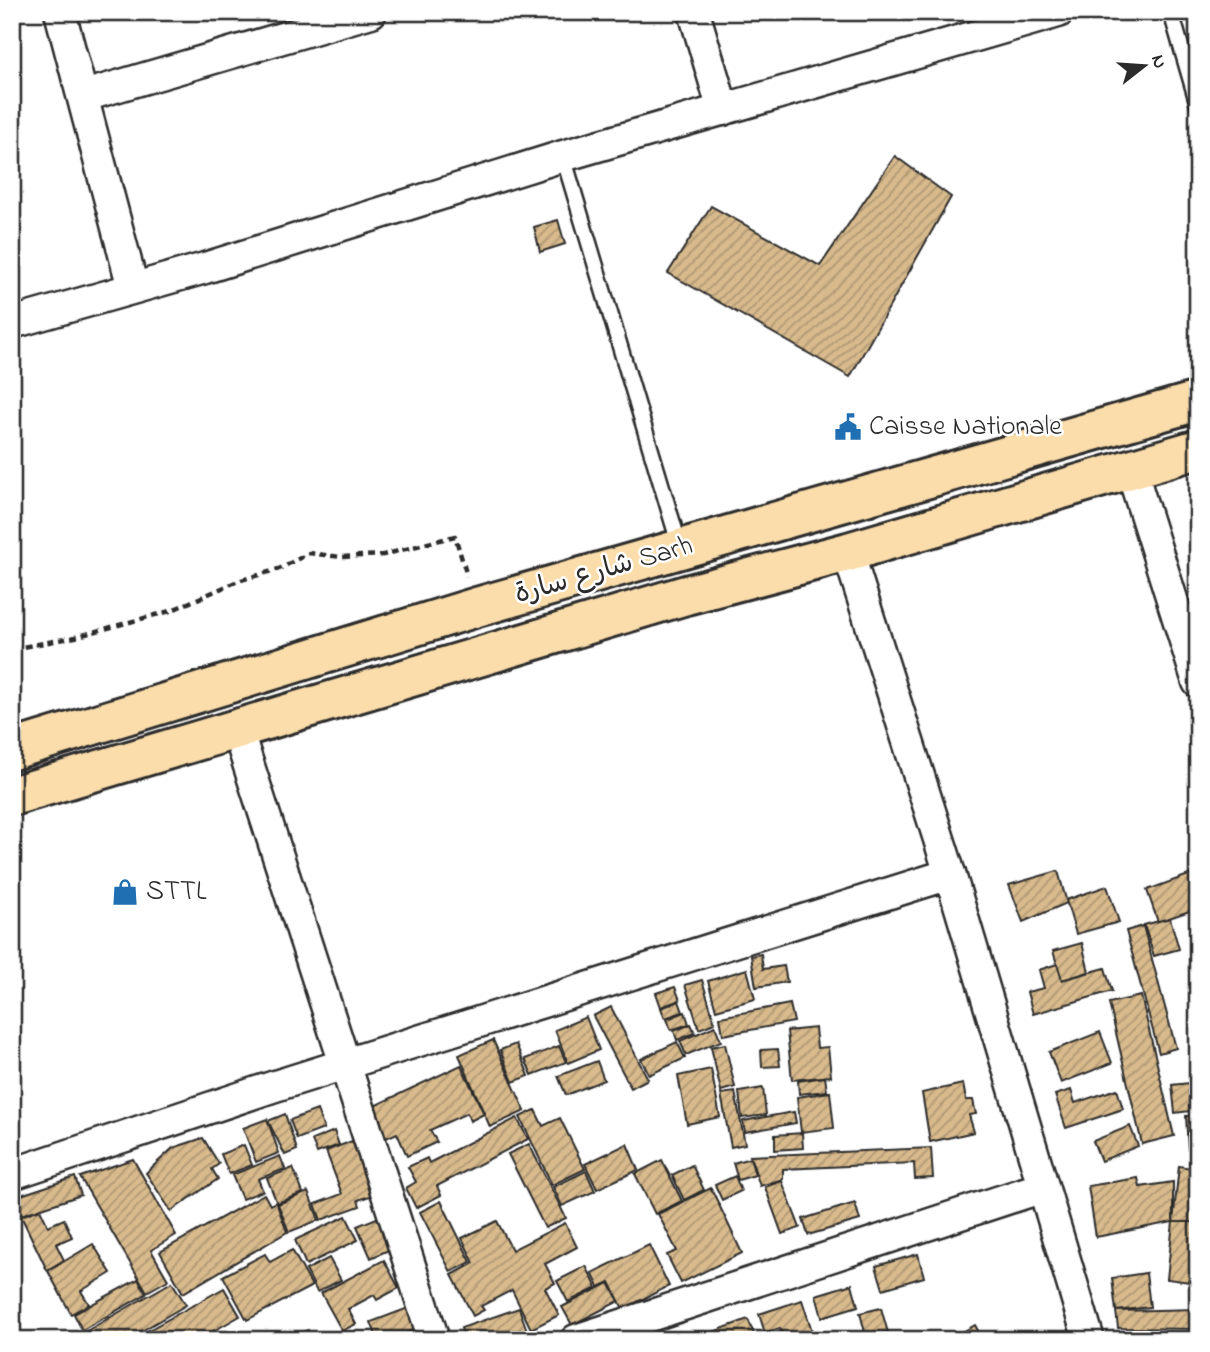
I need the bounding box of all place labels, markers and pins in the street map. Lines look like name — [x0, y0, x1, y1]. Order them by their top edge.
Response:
place label: Caisse Nationale — [869, 407, 1062, 448]
public building icon: Caisse Nationale — [833, 412, 863, 442]
place label: STTL — [146, 872, 207, 913]
shop icon: STTL — [110, 877, 140, 907]

